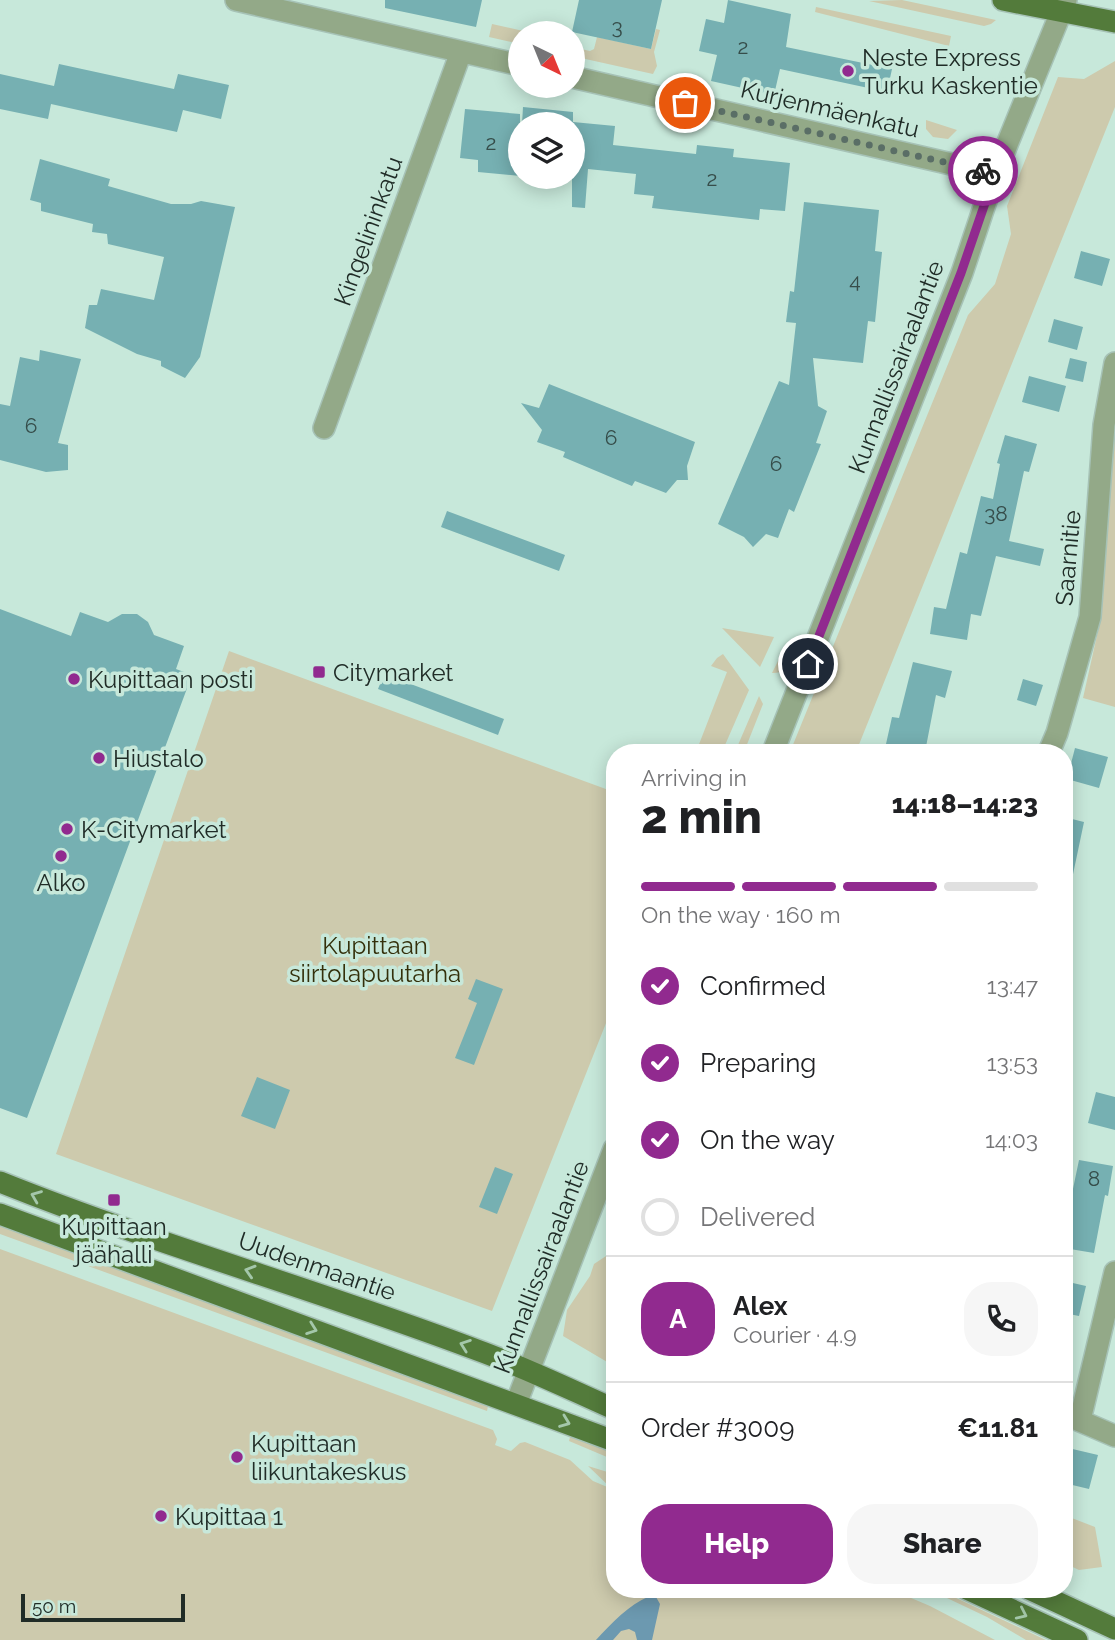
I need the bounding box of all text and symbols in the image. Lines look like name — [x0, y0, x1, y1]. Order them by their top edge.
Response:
house number: 3 — [611, 14, 623, 39]
north arrow — [508, 21, 584, 98]
map controls — [508, 21, 585, 189]
house number: 2 — [738, 34, 748, 59]
place label: Neste Express Turku Kaskentie — [862, 43, 1038, 100]
marker: Neste Express Turku Kaskentie — [840, 63, 856, 79]
pin — [655, 73, 715, 133]
street label: Kurjenmäenkatu — [738, 74, 922, 144]
icon: bag — [666, 84, 704, 122]
button: layers — [508, 112, 585, 189]
house number: 2 — [486, 130, 496, 155]
courier — [948, 136, 1018, 206]
icon: bike — [964, 152, 1002, 190]
street label: Kingelininkatu — [328, 153, 408, 309]
house number: 2 — [707, 166, 717, 191]
street label: Kunnallissairaalantie — [842, 257, 950, 477]
house number: 4 — [849, 268, 861, 293]
house number: 6 — [25, 413, 37, 438]
house number: 6 — [605, 425, 617, 450]
house number: 6 — [770, 451, 782, 476]
house number: 38 — [984, 501, 1008, 526]
street label: Saarnitie — [1049, 509, 1087, 607]
pin — [778, 634, 838, 694]
icon: home — [789, 645, 827, 683]
place label: Citymarket — [333, 658, 453, 687]
marker: Citymarket — [311, 664, 327, 680]
place label: Kupittaan posti — [88, 665, 254, 694]
marker: Kupittaan posti — [66, 671, 82, 687]
place label: Hiustalo — [113, 744, 204, 773]
marker: Hiustalo — [91, 750, 107, 766]
text: Arriving in — [641, 764, 747, 791]
text: 14:18–14:23 — [892, 789, 1038, 819]
text: 2 min — [641, 790, 762, 844]
place label: K-Citymarket — [81, 815, 227, 844]
marker: K-Citymarket — [59, 821, 75, 837]
marker: Alko — [53, 848, 69, 864]
place label: Alko — [36, 868, 86, 897]
text: On the way · 160 m — [641, 901, 841, 928]
park label: Kupittaan siirtolapuutarha — [289, 931, 461, 988]
icon: check — [641, 967, 679, 1005]
text: Confirmed — [700, 971, 826, 1001]
text: 13:47 — [987, 972, 1038, 999]
icon: check — [641, 1044, 679, 1082]
text: Preparing — [700, 1048, 816, 1078]
text: 13:53 — [987, 1049, 1038, 1076]
icon: check — [641, 1121, 679, 1159]
text: On the way — [700, 1125, 835, 1155]
text: 14:03 — [985, 1126, 1038, 1153]
street label: Kunnallissairaalantie — [487, 1157, 595, 1377]
house number: 8 — [1088, 1166, 1100, 1191]
one-way arrow — [30, 1191, 42, 1205]
marker: Kupittaan jäähalli — [106, 1192, 122, 1208]
text: Delivered — [700, 1202, 815, 1232]
place label: Kupittaan jäähalli — [61, 1212, 167, 1269]
street label: Uudenmaantie — [234, 1225, 400, 1307]
one-way arrow — [245, 1265, 257, 1279]
button: phone — [964, 1282, 1038, 1356]
text: Alex — [733, 1291, 788, 1321]
text: A — [669, 1304, 687, 1334]
one-way arrow — [305, 1320, 317, 1334]
text: Courier · 4.9 — [733, 1321, 857, 1348]
one-way arrow — [460, 1339, 472, 1353]
text: Order #3009 — [641, 1413, 794, 1443]
text: €11.81 — [957, 1413, 1038, 1443]
one-way arrow — [559, 1414, 571, 1428]
place label: Kupittaan liikuntakeskus — [251, 1429, 406, 1486]
marker: Kupittaan liikuntakeskus — [229, 1449, 245, 1465]
place label: Kupittaa 1 — [175, 1502, 283, 1531]
button: Help — [641, 1504, 833, 1584]
button: Share — [847, 1504, 1038, 1584]
marker: Kupittaa 1 — [153, 1508, 169, 1524]
scale bar — [21, 1591, 186, 1623]
text: 50 m — [32, 1595, 76, 1617]
one-way arrow — [1015, 1606, 1027, 1620]

